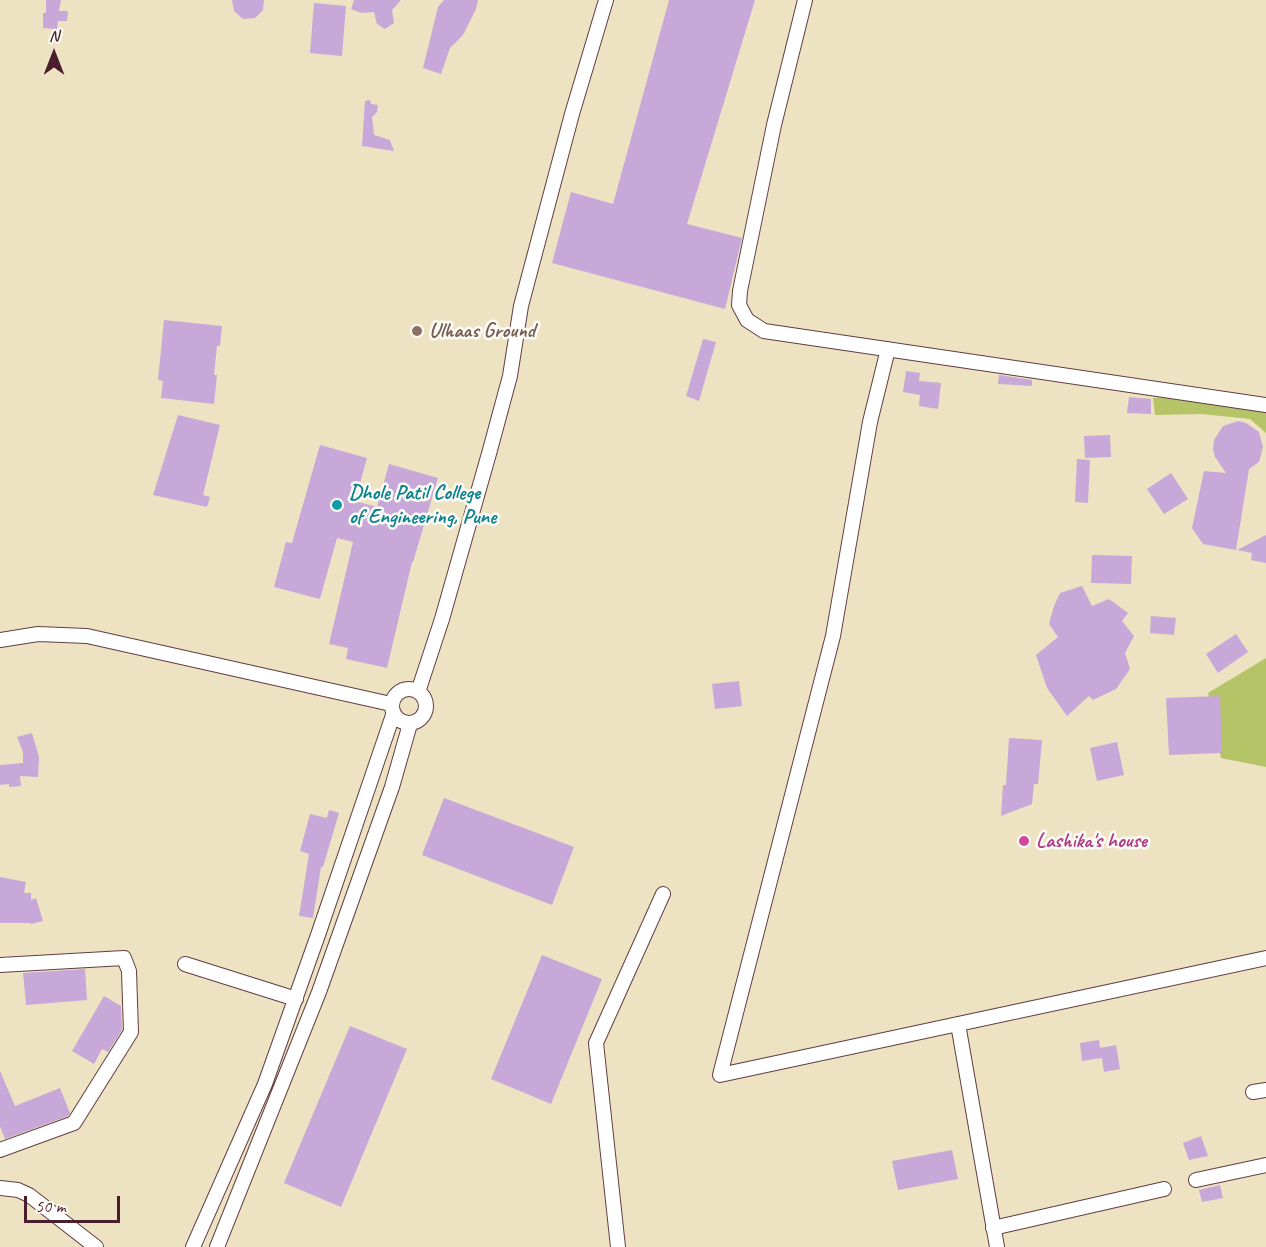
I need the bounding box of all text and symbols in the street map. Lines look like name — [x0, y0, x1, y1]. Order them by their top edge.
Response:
north arrow — [24, 24, 84, 84]
text: N — [49, 26, 59, 46]
place label: Ulhaas Ground — [429, 318, 535, 344]
marker: Ulhaas Ground — [410, 324, 424, 338]
place label: Dhole Patil College of Engineering, Pune — [349, 480, 496, 530]
marker: Dhole Patil College of Engineering, Pune — [330, 498, 344, 512]
place label: Lashika's house — [1036, 828, 1147, 854]
marker: Lashika's house — [1017, 834, 1031, 848]
scale bar — [27, 1184, 123, 1222]
text: 50 m — [35, 1195, 66, 1217]

